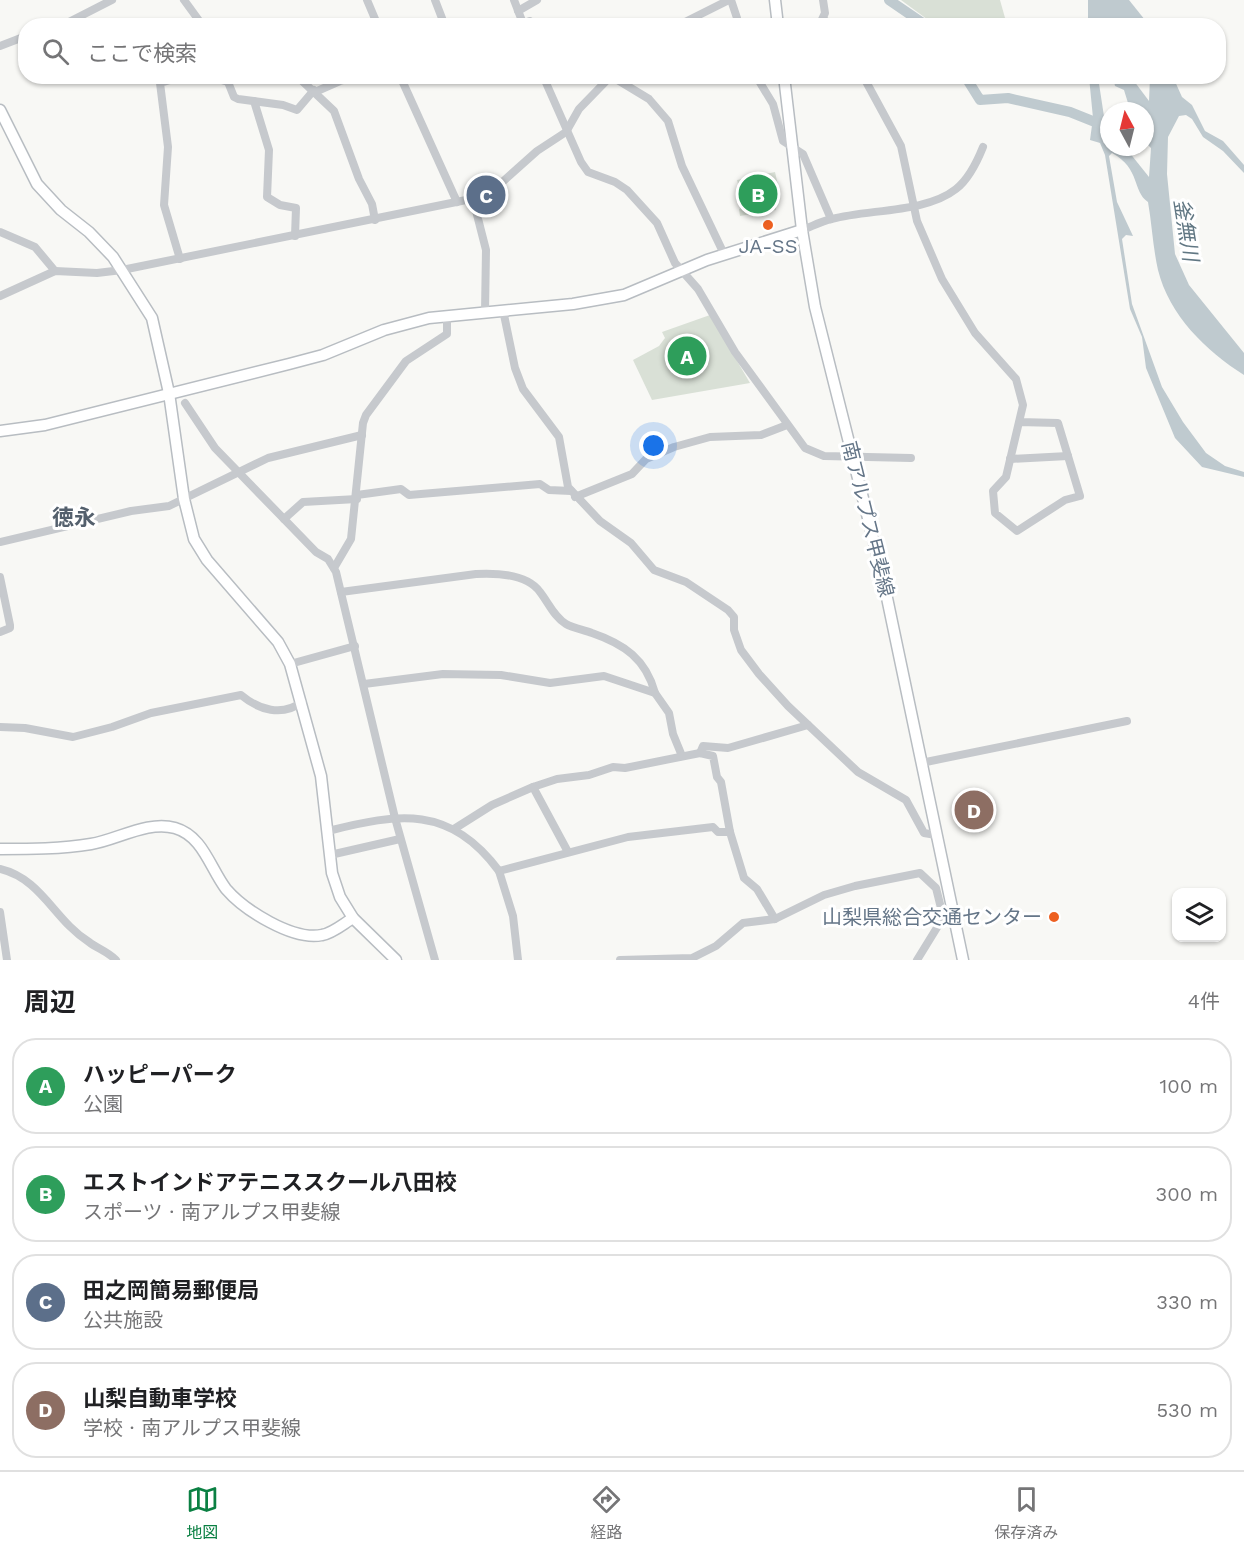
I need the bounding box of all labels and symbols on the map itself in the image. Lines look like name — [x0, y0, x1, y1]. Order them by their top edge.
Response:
north arrow — [1100, 102, 1154, 156]
pin: C — [466, 172, 506, 218]
pin: B — [738, 172, 777, 216]
water label: 釜無川 — [1169, 197, 1204, 265]
marker: JA-SS — [761, 218, 775, 232]
place label: JA-SS — [739, 234, 798, 258]
pin: A — [668, 334, 706, 378]
your location — [639, 431, 668, 460]
street label: 南アルプス甲斐線 — [837, 439, 899, 599]
district label: 徳永 — [52, 505, 96, 530]
pin: D — [954, 788, 994, 832]
place label: 山梨県総合交通センター — [822, 905, 1042, 929]
marker: 山梨県総合交通センター — [1047, 910, 1061, 924]

